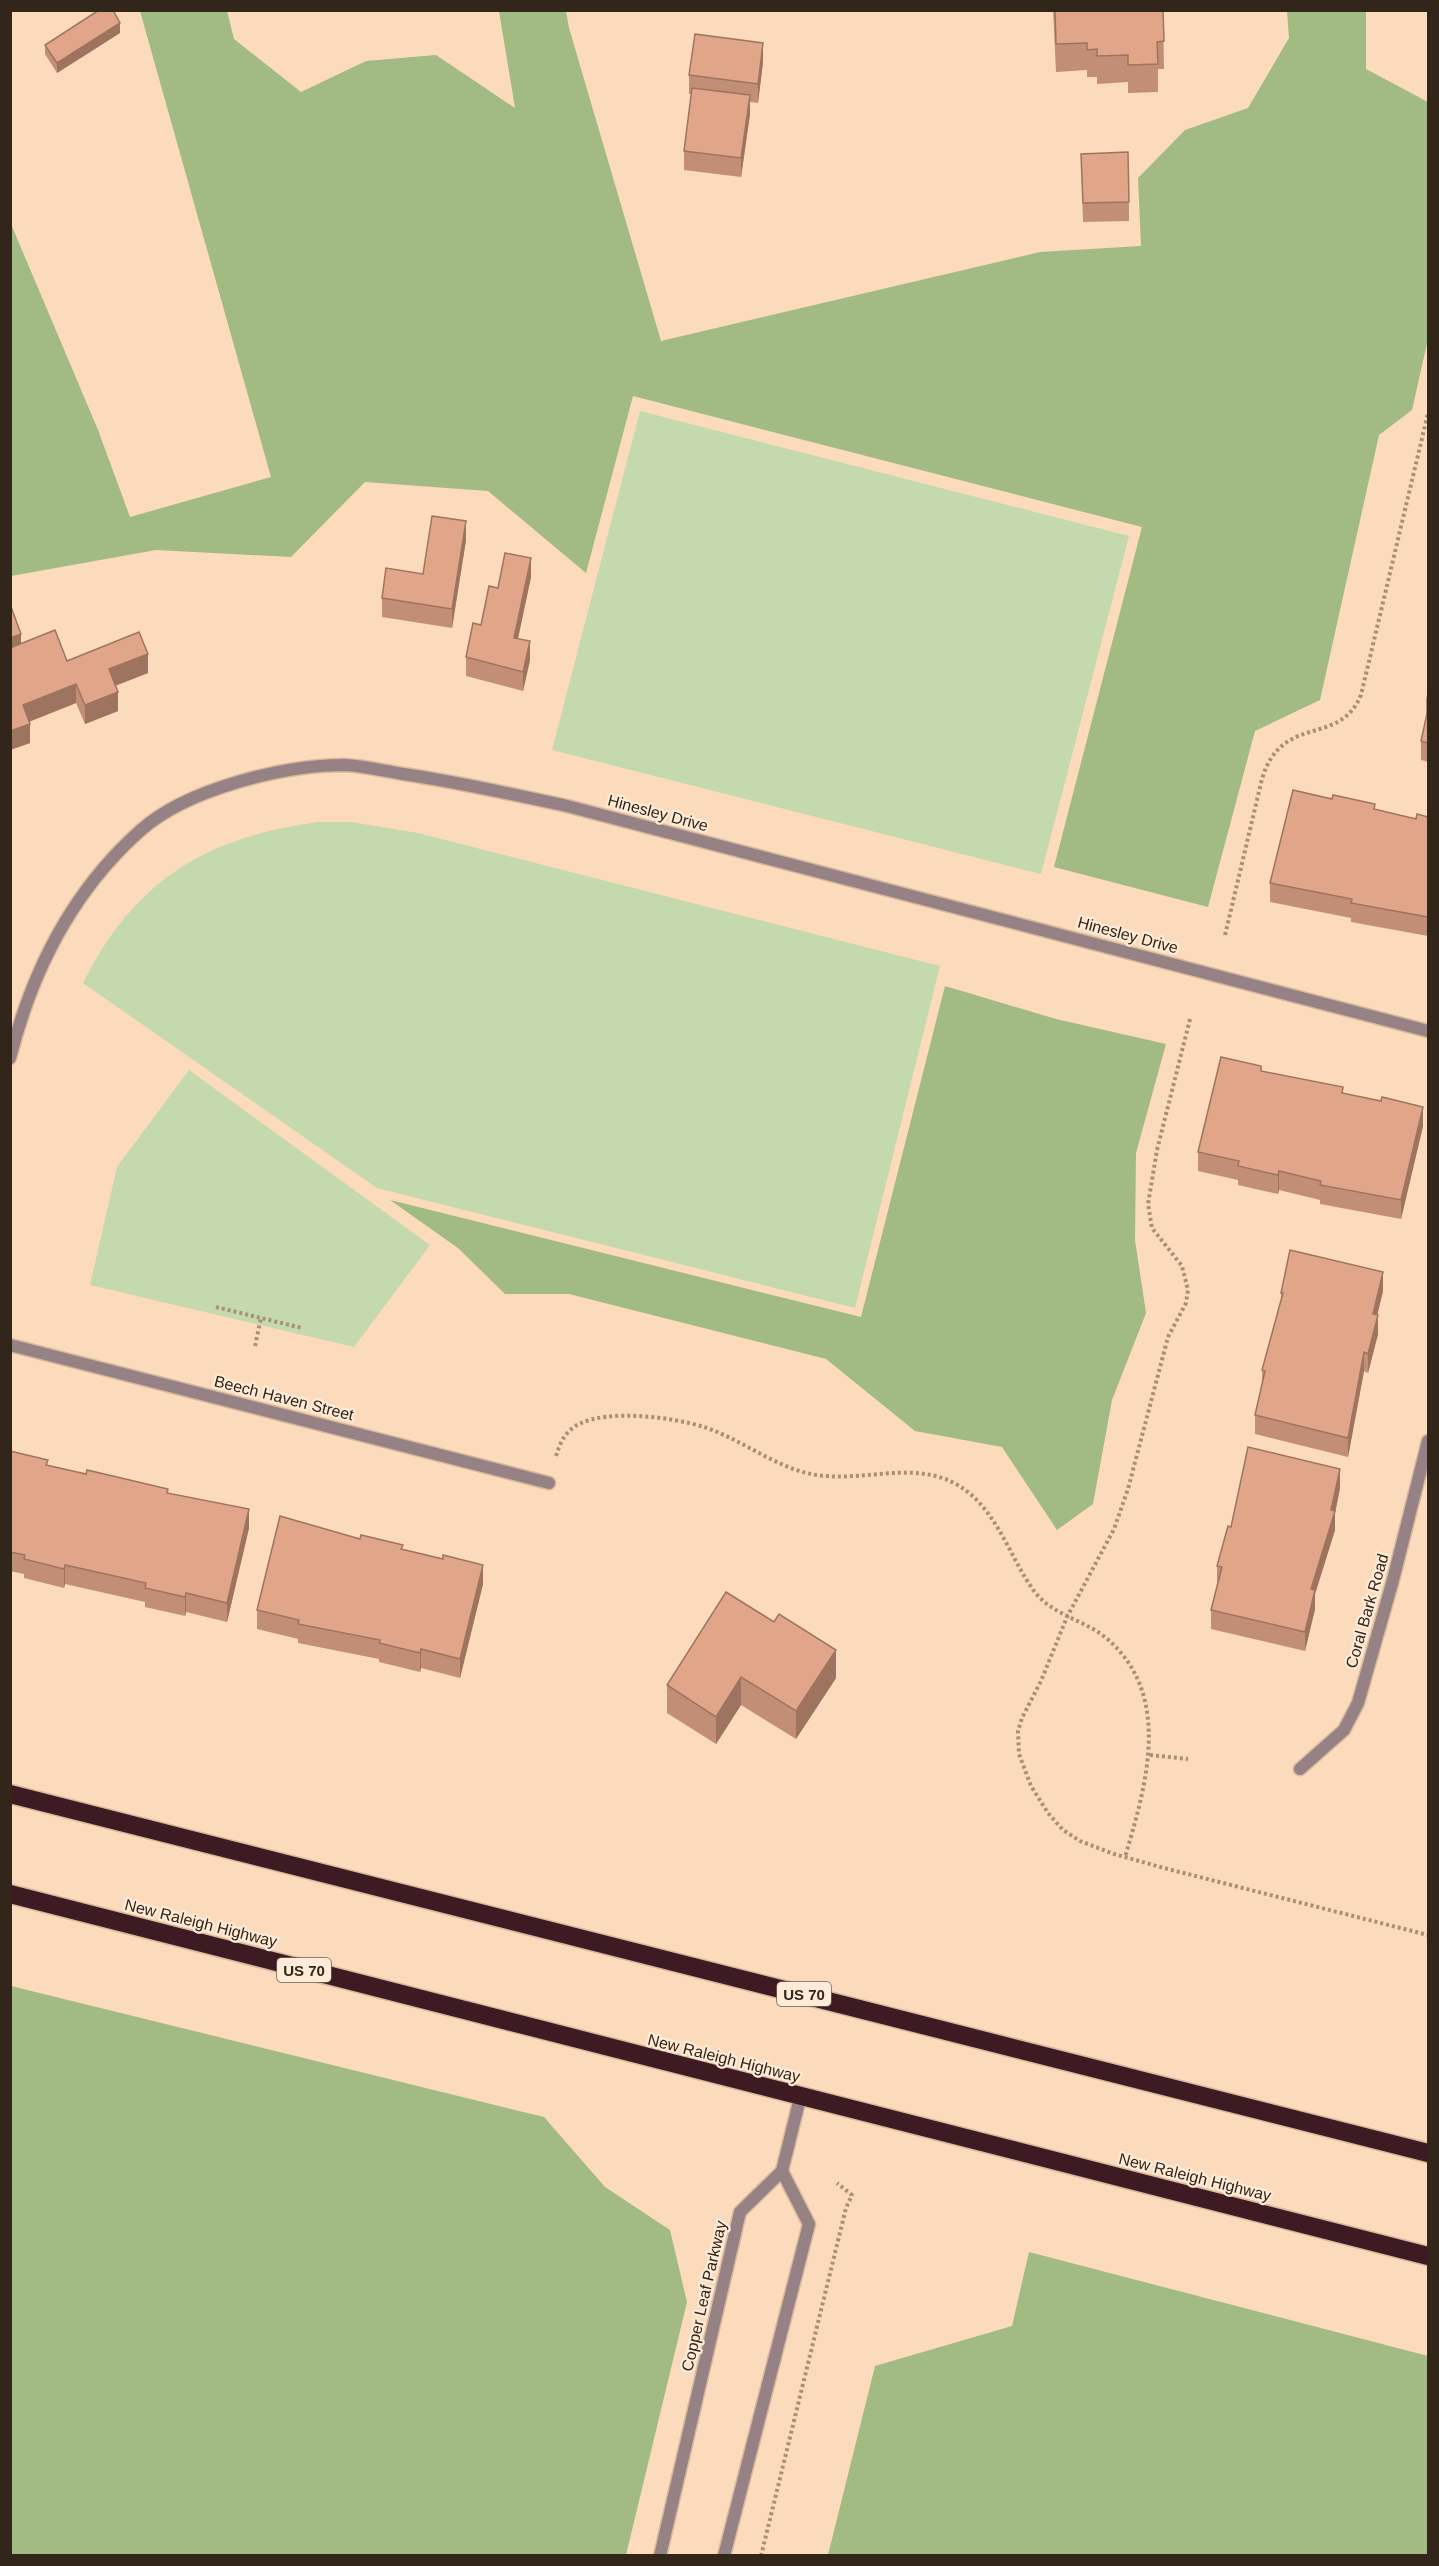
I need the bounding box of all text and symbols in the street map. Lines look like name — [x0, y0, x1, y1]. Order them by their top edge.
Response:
street label: Hinesley Drive — [606, 791, 710, 835]
street label: Hinesley Drive — [1076, 913, 1180, 957]
street label: Beech Haven Street — [212, 1372, 356, 1424]
street label: Coral Bark Road — [1343, 1552, 1391, 1670]
street label: New Raleigh Highway — [123, 1896, 279, 1950]
road number: US 70 — [277, 1958, 331, 1982]
road number: US 70 — [777, 1982, 831, 2006]
street label: New Raleigh Highway — [646, 2031, 802, 2085]
street label: New Raleigh Highway — [1117, 2150, 1273, 2204]
street label: Copper Leaf Parkway — [678, 2219, 730, 2373]

